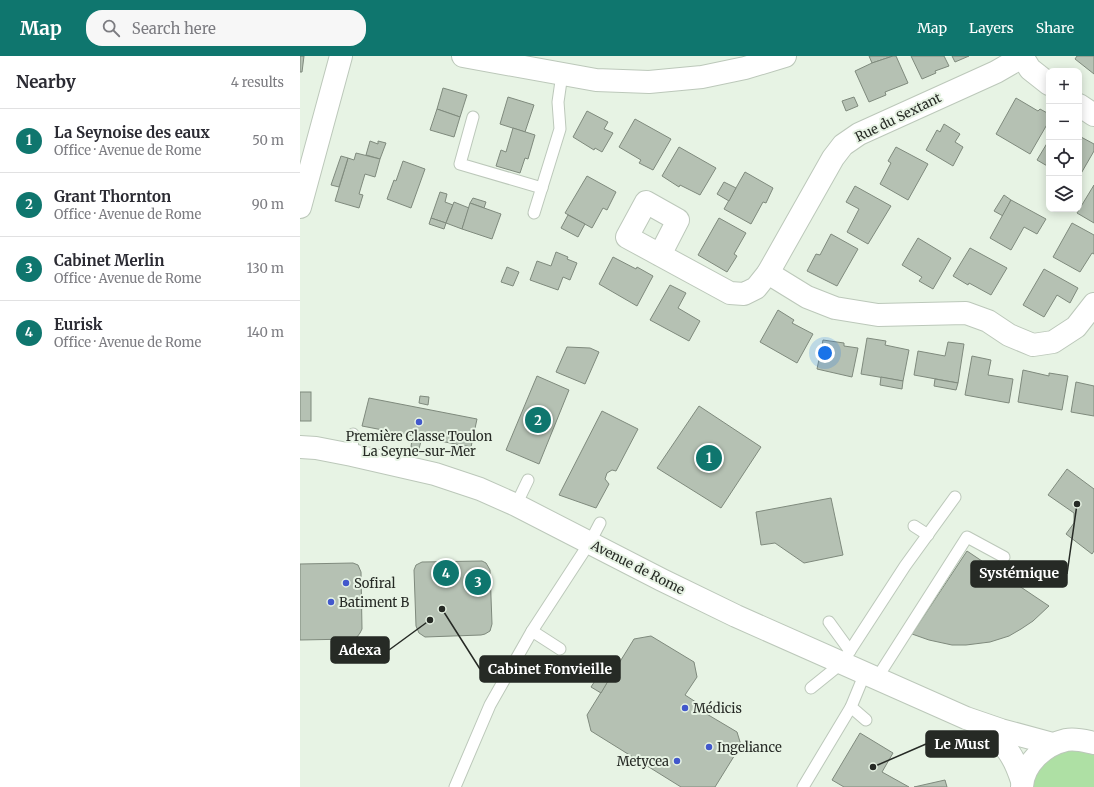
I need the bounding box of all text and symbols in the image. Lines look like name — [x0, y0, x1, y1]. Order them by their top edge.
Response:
search box — [86, 10, 366, 46]
text: Map — [20, 16, 62, 40]
icon: search — [100, 17, 122, 39]
text: Search here — [132, 19, 216, 38]
text: Map — [917, 19, 947, 37]
text: Layers — [969, 19, 1014, 37]
text: Share — [1036, 19, 1074, 37]
map controls — [1046, 68, 1082, 212]
button: + — [1046, 68, 1082, 104]
text: Nearby — [16, 71, 76, 93]
text: 4 results — [231, 74, 284, 91]
street label: Rue du Sextant — [852, 89, 944, 146]
button: − — [1046, 104, 1082, 140]
text: La Seynoise des eaux — [54, 123, 210, 142]
text: 1 — [26, 132, 32, 149]
text: 50 m — [252, 132, 284, 149]
button: locate — [1046, 140, 1082, 176]
text: Office · Avenue de Rome — [54, 142, 201, 159]
button: layers — [1046, 176, 1082, 212]
text: Grant Thornton — [54, 187, 171, 206]
text: 2 — [25, 196, 33, 213]
text: 90 m — [252, 196, 284, 213]
text: Office · Avenue de Rome — [54, 206, 201, 223]
text: Cabinet Merlin — [54, 251, 164, 270]
text: 3 — [25, 260, 33, 277]
text: 130 m — [247, 260, 284, 277]
text: Office · Avenue de Rome — [54, 270, 201, 287]
text: Eurisk — [54, 315, 103, 334]
text: 4 — [25, 324, 33, 341]
text: 140 m — [247, 324, 284, 341]
text: Office · Avenue de Rome — [54, 334, 201, 351]
your location — [815, 343, 835, 363]
pin: 2 — [525, 405, 551, 435]
marker: Première Classe Toulon La Seyne-sur-Mer — [414, 417, 424, 427]
place label: Première Classe Toulon La Seyne-sur-Mer — [346, 428, 493, 460]
pin: 1 — [696, 443, 722, 473]
street label: Avenue de Rome — [587, 536, 688, 598]
pin: 4 — [433, 558, 459, 588]
callout: Systémique — [971, 561, 1067, 587]
text: Systémique — [979, 564, 1060, 582]
pin: 3 — [465, 567, 491, 597]
place label: Sofiral — [354, 575, 396, 592]
marker: Sofiral — [341, 578, 351, 588]
place label: Batiment B — [339, 594, 410, 611]
marker: Batiment B — [326, 597, 336, 607]
callout: Adexa — [331, 637, 389, 663]
text: Adexa — [338, 641, 381, 659]
callout: Cabinet Fonvieille — [480, 656, 620, 682]
text: Cabinet Fonvieille — [488, 660, 612, 678]
place label: Médicis — [693, 700, 742, 717]
marker: Médicis — [680, 703, 690, 713]
callout: Le Must — [926, 731, 998, 757]
text: Le Must — [934, 735, 990, 753]
place label: Ingeliance — [717, 739, 782, 756]
marker: Ingeliance — [704, 742, 714, 752]
place label: Metycea — [617, 753, 669, 770]
marker: Metycea — [672, 756, 682, 766]

